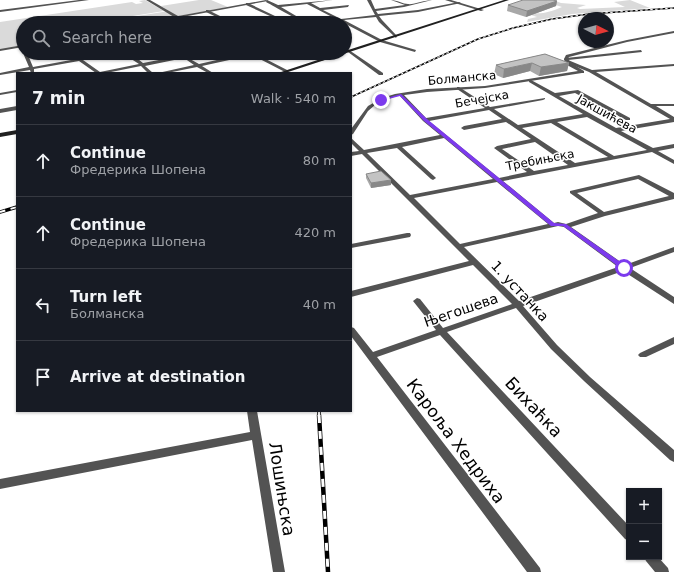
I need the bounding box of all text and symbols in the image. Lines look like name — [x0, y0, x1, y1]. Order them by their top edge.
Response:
north arrow — [578, 12, 614, 48]
search box — [16, 16, 352, 60]
icon: search — [30, 27, 52, 49]
text: Search here — [62, 29, 152, 47]
street label: Болманска — [427, 68, 497, 88]
street label: Бечејска — [454, 87, 510, 111]
text: 7 min — [32, 88, 85, 108]
text: Walk · 540 m — [251, 91, 336, 106]
route end — [372, 91, 390, 109]
street label: Јакшићева — [574, 91, 640, 136]
text: Continue — [70, 144, 146, 162]
street label: Требињска — [504, 146, 575, 174]
icon: ahead — [32, 150, 54, 172]
text: 80 m — [303, 153, 336, 168]
text: Фредерика Шопена — [70, 162, 206, 177]
text: Continue — [70, 216, 146, 234]
icon: ahead — [32, 222, 54, 244]
text: 420 m — [294, 225, 336, 240]
text: Фредерика Шопена — [70, 234, 206, 249]
street label: 1. устанка — [488, 257, 552, 325]
route start — [615, 259, 633, 277]
text: Turn left — [70, 288, 142, 306]
street label: Његошева — [422, 290, 500, 330]
icon: left — [32, 294, 54, 316]
text: 40 m — [303, 297, 336, 312]
text: Болманска — [70, 306, 144, 321]
icon: arrive — [32, 366, 54, 388]
text: Arrive at destination — [70, 368, 245, 386]
street label: Бихаћка — [501, 373, 567, 441]
street label: Кароља Хедриха — [403, 375, 509, 507]
street label: Лошињска — [265, 440, 299, 538]
map controls — [626, 488, 662, 560]
button: + — [626, 488, 662, 524]
button: − — [626, 524, 662, 560]

